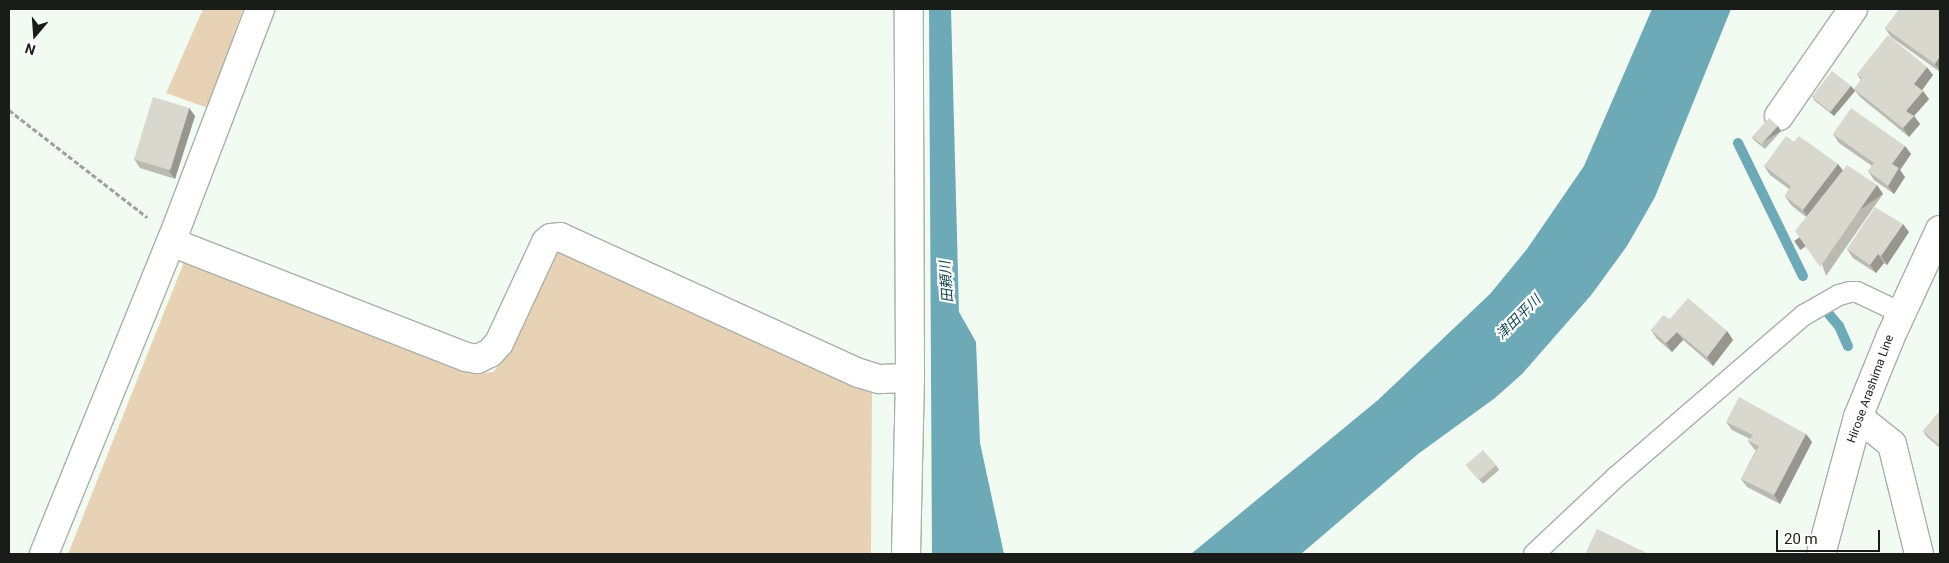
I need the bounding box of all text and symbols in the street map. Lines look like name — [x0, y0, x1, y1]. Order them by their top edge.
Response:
north arrow — [10, 10, 60, 60]
text: N — [23, 40, 38, 58]
water label: 田頼川 — [936, 260, 956, 304]
water label: 津田平川 — [1492, 291, 1544, 343]
street label: Hirose Arashima Line — [1845, 333, 1897, 445]
scale bar — [1779, 520, 1883, 552]
text: 20 m — [1784, 530, 1818, 548]

